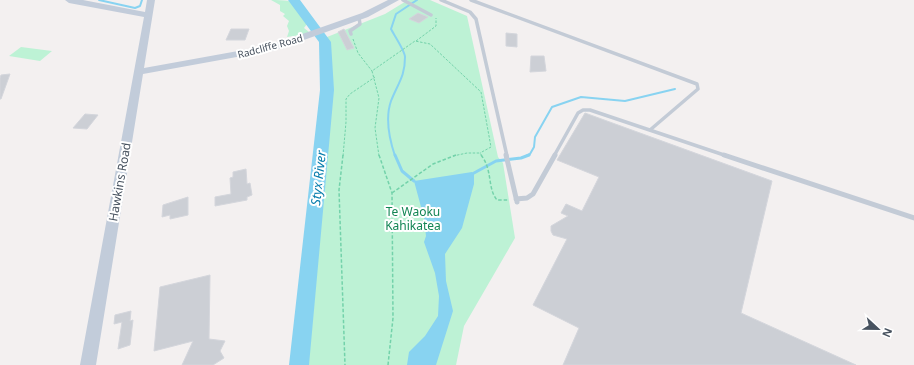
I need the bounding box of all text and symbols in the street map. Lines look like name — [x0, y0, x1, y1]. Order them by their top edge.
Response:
street label: Radcliffe Road — [236, 31, 304, 61]
street label: Hawkins Road — [104, 141, 135, 223]
water label: Styx River — [306, 149, 330, 206]
park label: Te Waoku Kahikatea — [385, 203, 441, 234]
north arrow — [858, 309, 898, 349]
text: N — [879, 326, 896, 340]

